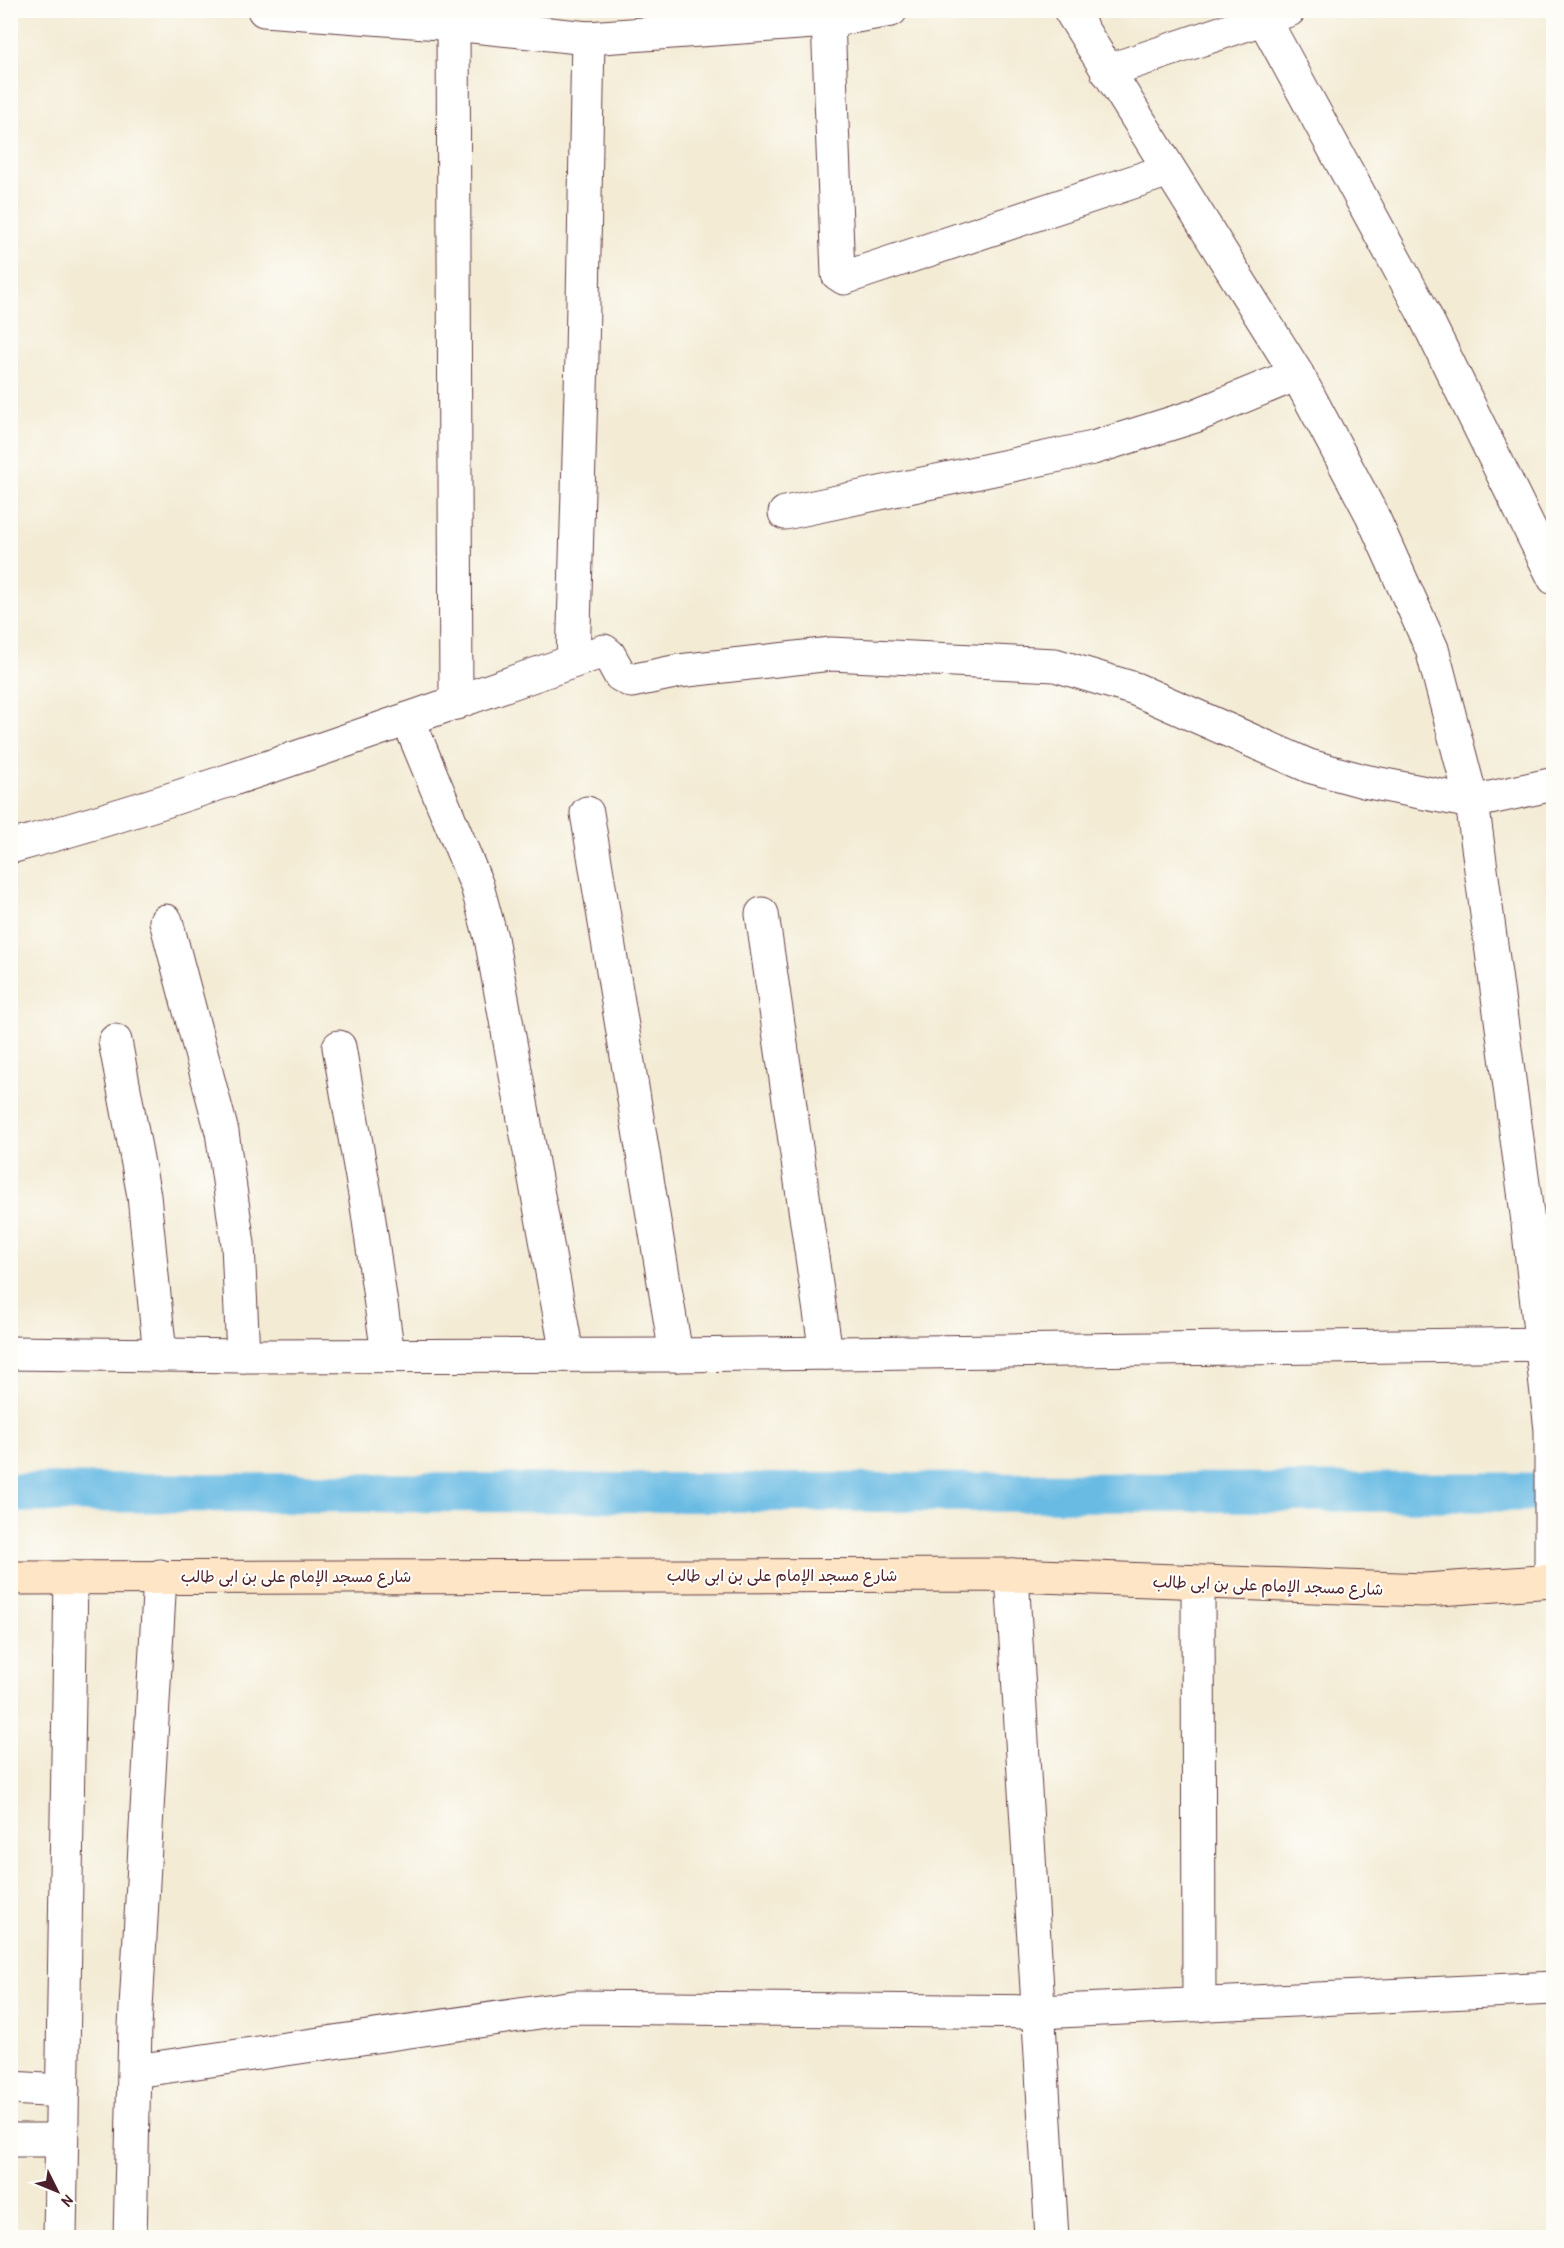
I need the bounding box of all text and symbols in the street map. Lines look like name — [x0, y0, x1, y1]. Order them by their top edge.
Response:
street label: شارع مسجد الإمام على بن ابى طالب — [667, 1564, 897, 1588]
street label: شارع مسجد الإمام على بن ابى طالب — [181, 1565, 411, 1589]
street label: شارع مسجد الإمام على بن ابى طالب — [1152, 1570, 1384, 1602]
north arrow — [27, 2161, 87, 2221]
text: N — [57, 2191, 79, 2212]

